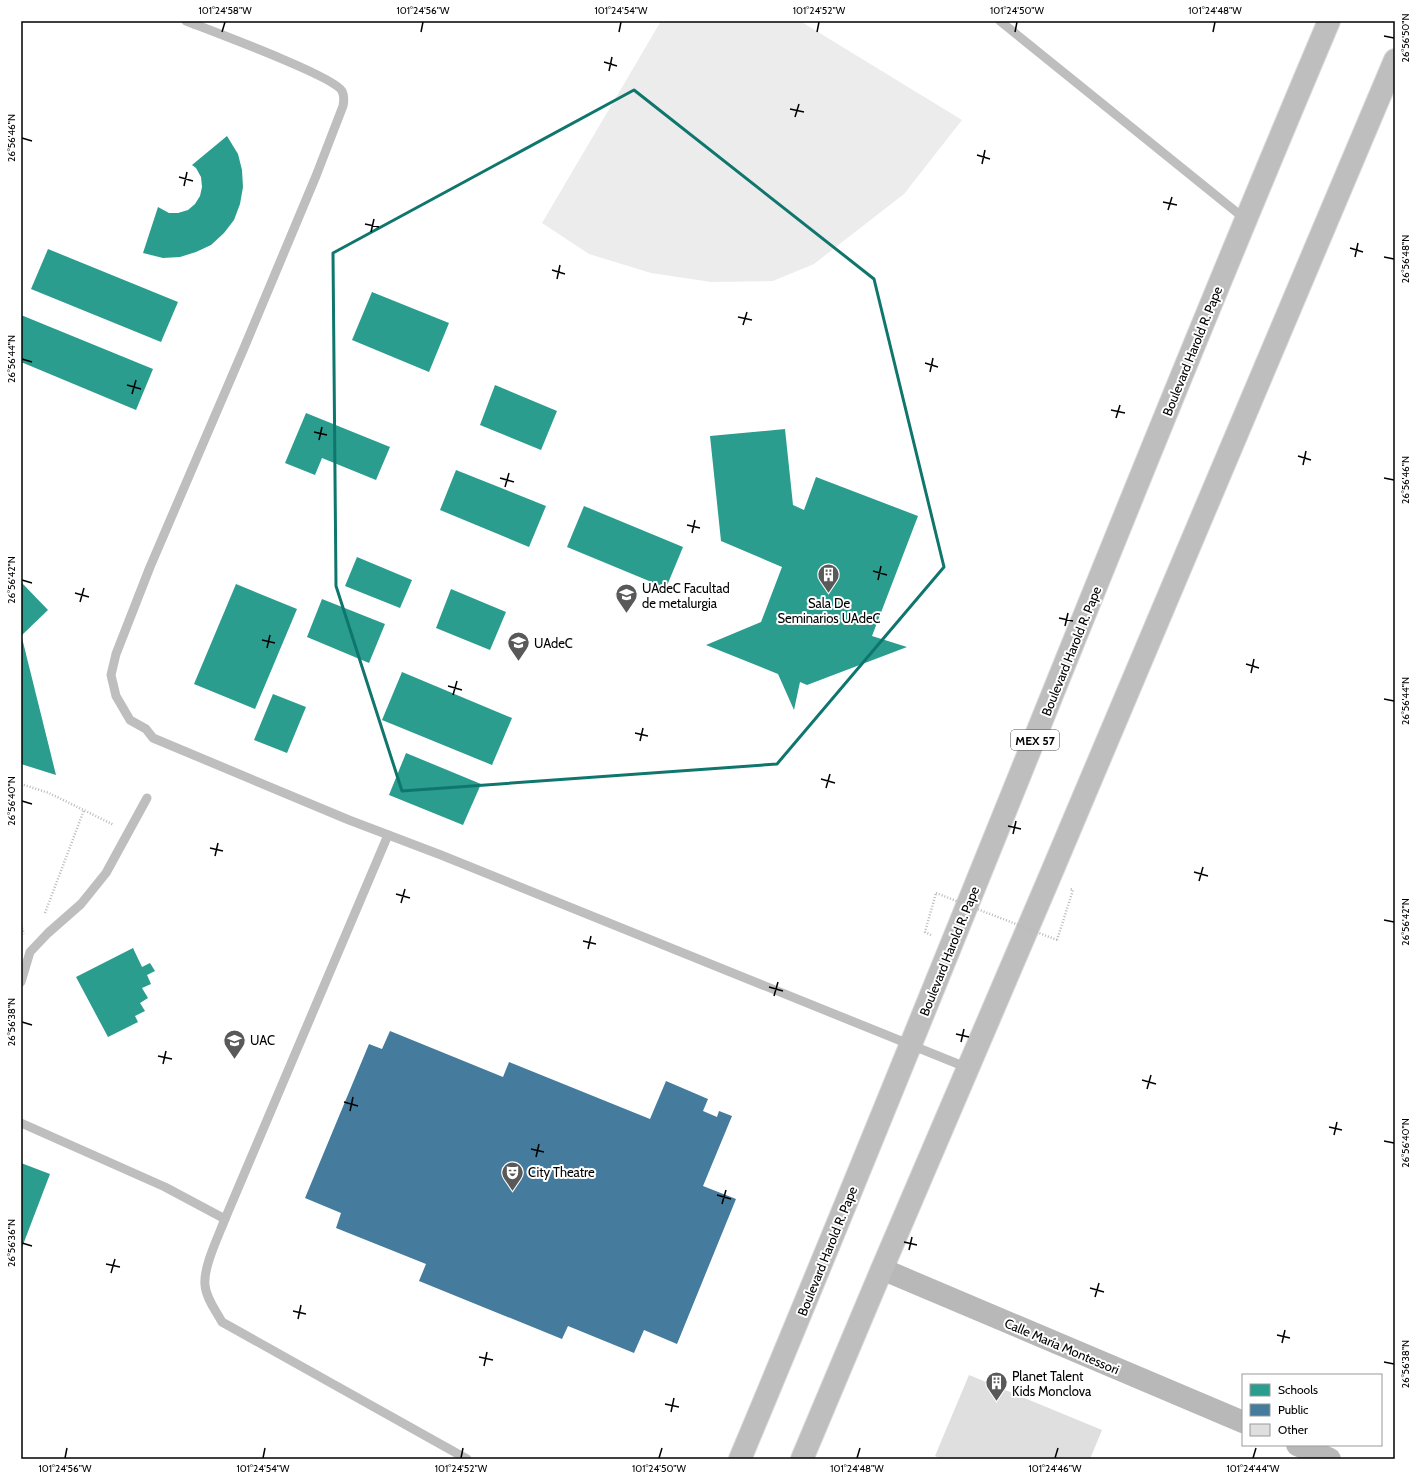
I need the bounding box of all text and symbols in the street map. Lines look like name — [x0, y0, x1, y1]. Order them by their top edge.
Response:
text: 101°24'58"W — [198, 4, 252, 17]
text: 101°24'56"W — [397, 4, 450, 17]
text: 101°24'54"W — [595, 4, 648, 17]
text: 101°24'52"W — [793, 4, 846, 17]
text: 101°24'50"W — [990, 4, 1045, 17]
text: 101°24'48"W — [1188, 4, 1242, 17]
text: 26°56'50"N — [1399, 13, 1412, 63]
text: 26°56'46"N — [5, 114, 18, 162]
text: 26°56'48"N — [1399, 235, 1412, 283]
street label: Boulevard Harold R. Pape — [1159, 284, 1225, 418]
text: 26°56'44"N — [5, 335, 18, 383]
text: 26°56'46"N — [1399, 456, 1412, 504]
text: 26°56'42"N — [5, 556, 18, 604]
building icon: Sala De Seminarios UAdeC — [816, 562, 842, 595]
place label: UAdeC Facultad de metalurgia — [642, 580, 730, 611]
school or university icon: UAdeC Facultad de metalurgia — [614, 582, 640, 615]
street label: Boulevard Harold R. Pape — [1038, 584, 1104, 718]
place label: Sala De Seminarios UAdeC — [777, 595, 881, 626]
school or university icon: UAdeC — [505, 630, 531, 663]
place label: UAdeC — [534, 635, 573, 651]
text: 26°56'44"N — [1399, 677, 1412, 725]
road number: MEX 57 — [1011, 730, 1059, 750]
text: 26°56'40"N — [5, 776, 18, 826]
street label: Boulevard Harold R. Pape — [916, 884, 982, 1018]
text: 26°56'42"N — [1399, 898, 1412, 946]
text: 26°56'38"N — [5, 998, 18, 1046]
school or university icon: UAC — [222, 1027, 248, 1060]
place label: UAC — [250, 1032, 275, 1048]
text: 26°56'40"N — [1399, 1118, 1412, 1168]
theatre icon: City Theatre — [500, 1159, 526, 1192]
place label: City Theatre — [528, 1164, 595, 1180]
street label: Boulevard Harold R. Pape — [794, 1184, 860, 1318]
text: 26°56'36"N — [5, 1219, 18, 1267]
street label: Calle María Montessori — [1002, 1315, 1122, 1377]
text: 26°56'38"N — [1399, 1340, 1412, 1388]
place label: Planet Talent Kids Monclova — [1012, 1368, 1092, 1399]
building icon: Planet Talent Kids Monclova — [983, 1370, 1009, 1403]
legend — [1242, 1374, 1382, 1446]
text: Schools — [1278, 1382, 1318, 1397]
text: Public — [1278, 1402, 1309, 1417]
text: Other — [1278, 1422, 1308, 1437]
text: 101°24'56"W — [39, 1462, 92, 1475]
text: 101°24'54"W — [237, 1462, 290, 1475]
text: 101°24'52"W — [435, 1462, 488, 1475]
text: 101°24'50"W — [632, 1462, 687, 1475]
text: 101°24'48"W — [830, 1462, 884, 1475]
text: 101°24'46"W — [1029, 1462, 1082, 1475]
text: 101°24'44"W — [1227, 1462, 1280, 1475]

